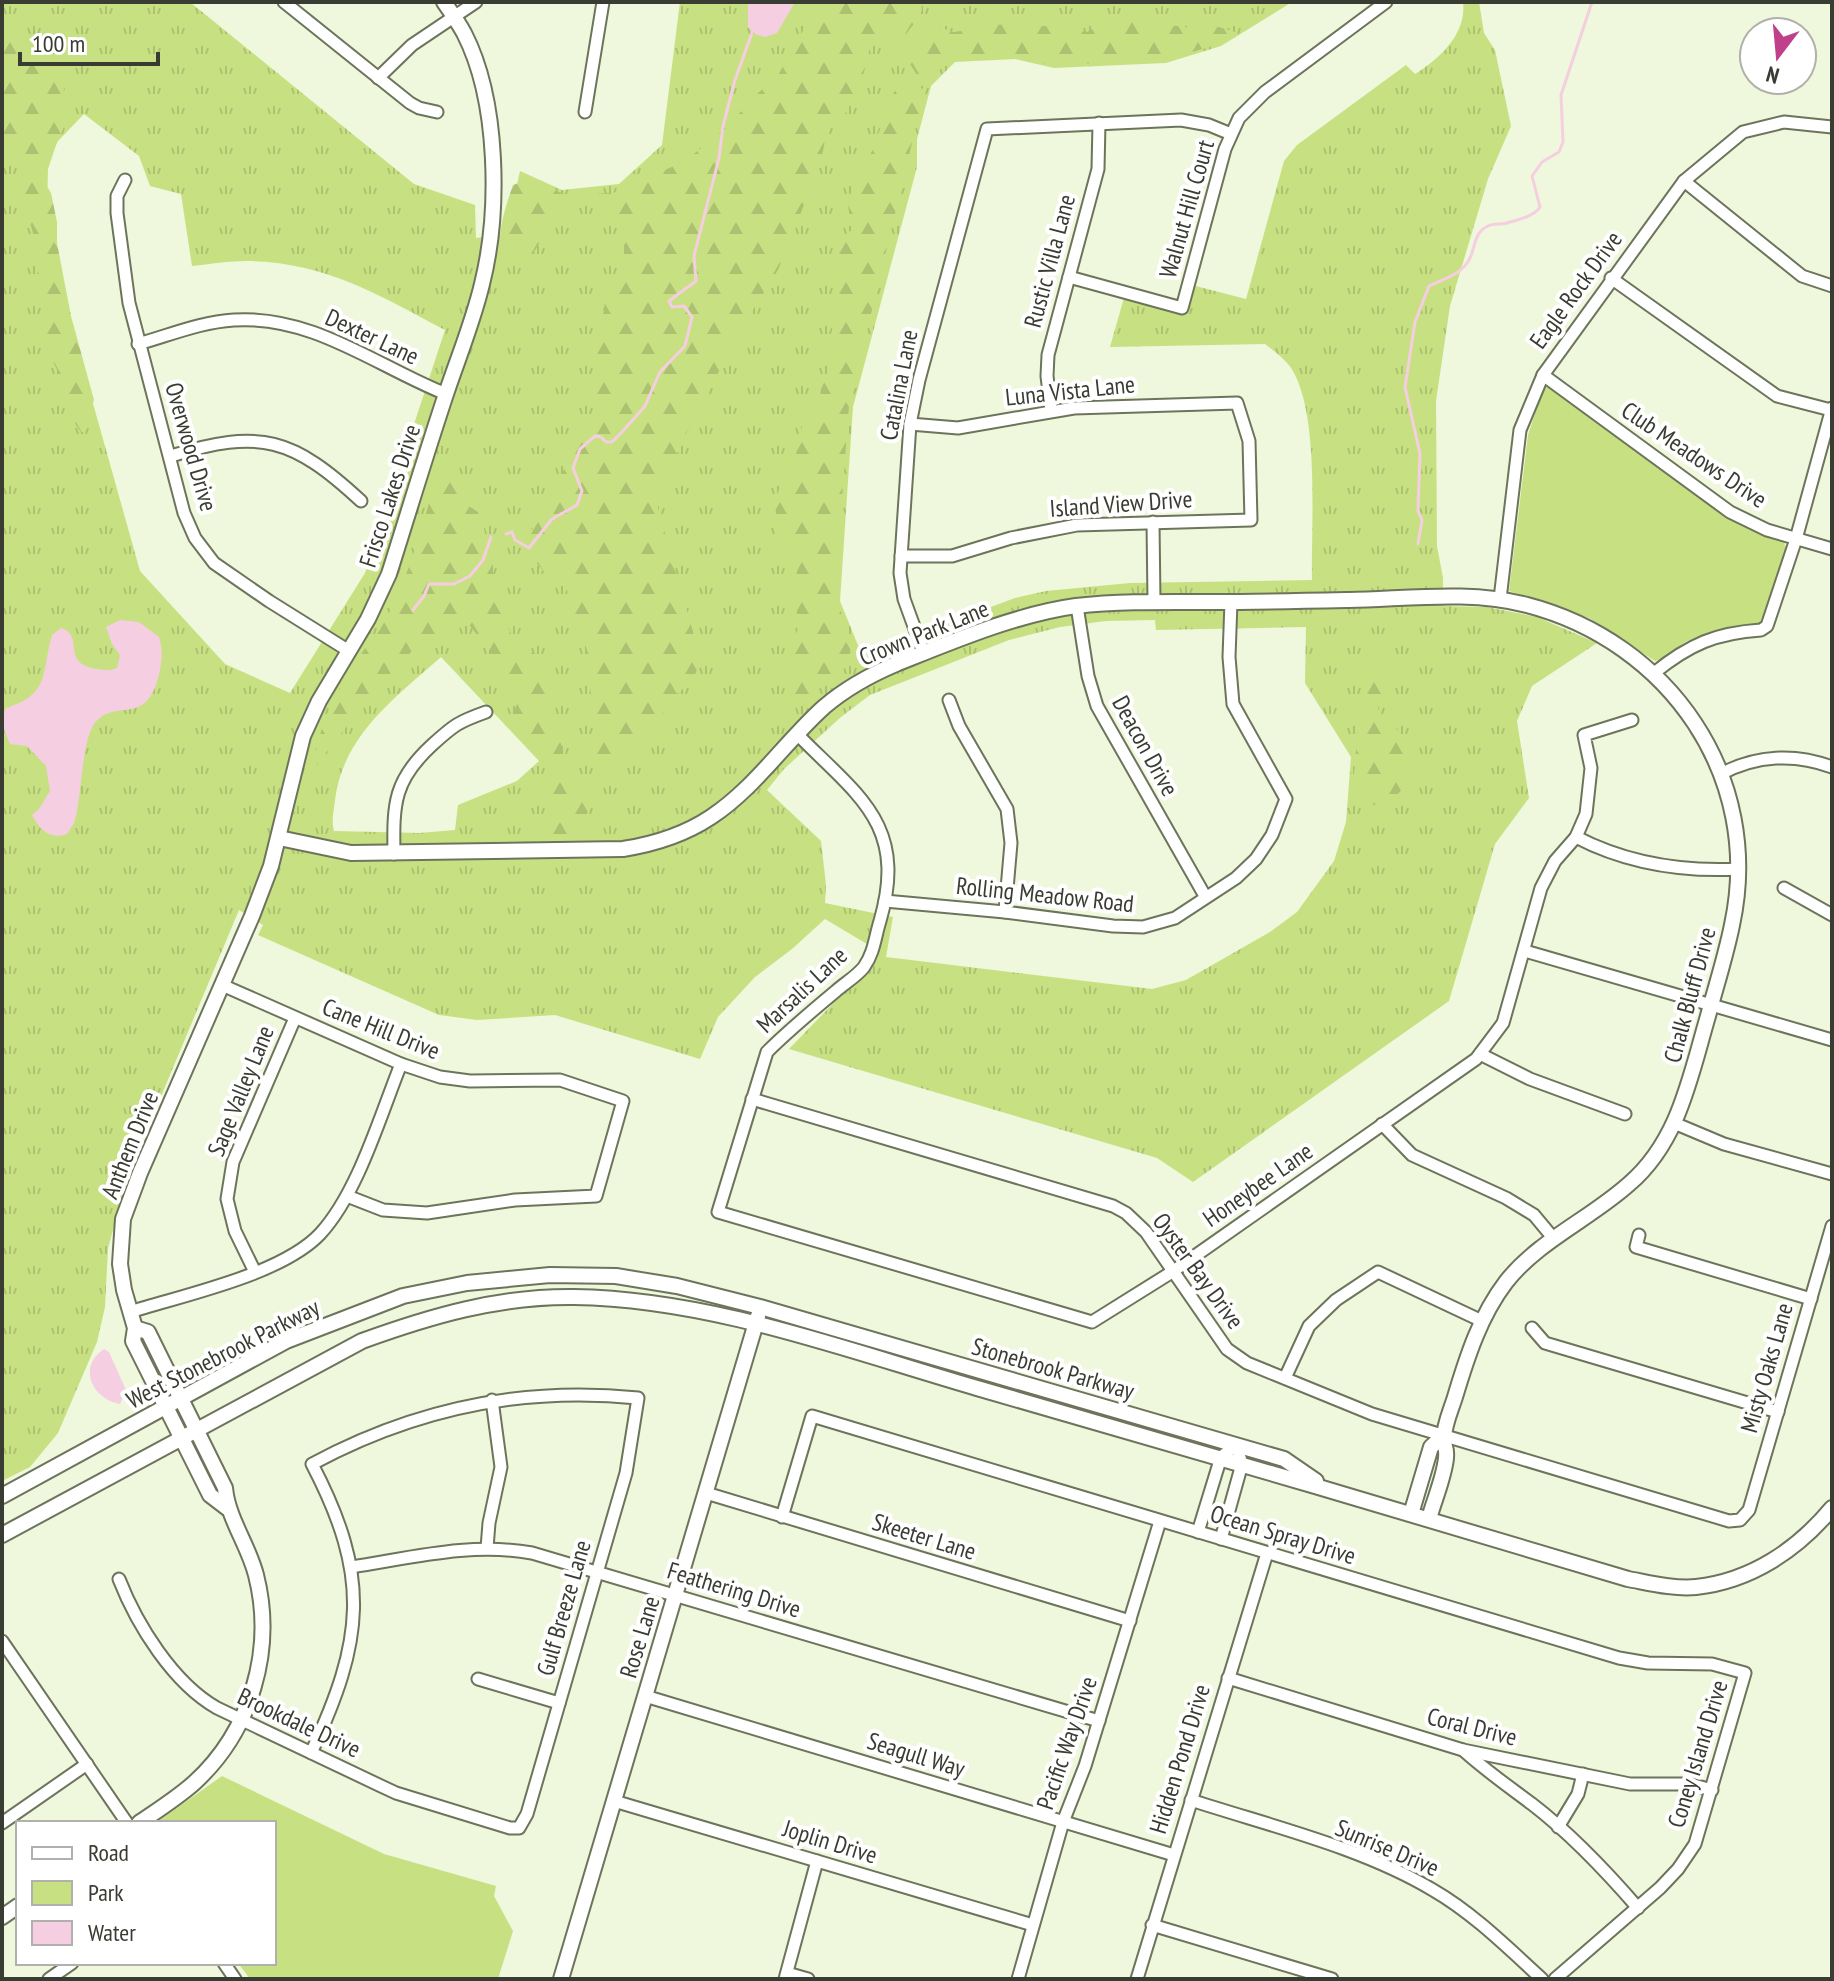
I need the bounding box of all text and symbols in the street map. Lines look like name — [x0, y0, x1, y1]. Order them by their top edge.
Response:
scale bar — [20, 16, 158, 66]
north arrow — [1738, 16, 1818, 96]
text: 100 m — [32, 28, 85, 59]
text: N — [1763, 60, 1782, 90]
street label: Walnut Hill Court — [1152, 136, 1221, 282]
street label: Rustic Villa Lane — [1017, 191, 1082, 331]
street label: Eagle Rock Drive — [1523, 225, 1629, 355]
street label: Dexter Lane — [321, 301, 424, 372]
street label: Catalina Lane — [873, 327, 924, 443]
street label: Luna Vista Lane — [1004, 368, 1136, 413]
street label: Overwood Drive — [158, 379, 225, 515]
street label: Club Meadows Drive — [1616, 395, 1773, 515]
street label: Frisco Lakes Drive — [352, 420, 427, 571]
street label: Island View Drive — [1049, 483, 1193, 524]
street label: Crown Park Lane — [854, 592, 993, 673]
street label: Deacon Drive — [1105, 690, 1186, 801]
street label: Rolling Meadow Road — [955, 870, 1135, 919]
street label: Chalk Bluff Drive — [1657, 924, 1722, 1066]
street label: Marsalis Lane — [750, 940, 854, 1039]
street label: Cane Hill Drive — [318, 991, 444, 1066]
street label: Sage Valley Lane — [200, 1021, 281, 1161]
street label: Anthem Drive — [94, 1086, 165, 1203]
street label: Honeybee Lane — [1197, 1135, 1319, 1234]
street label: Oyster Bay Drive — [1146, 1207, 1251, 1335]
street label: West Stonebrook Parkway — [121, 1292, 324, 1416]
street label: Misty Oaks Lane — [1733, 1299, 1800, 1436]
street label: Stonebrook Parkway — [968, 1331, 1138, 1407]
street label: Ocean Spray Drive — [1207, 1498, 1360, 1571]
street label: Skeeter Lane — [869, 1506, 980, 1567]
street label: Gulf Breeze Lane — [529, 1537, 598, 1679]
street label: Feathering Drive — [664, 1555, 805, 1625]
street label: Rose Lane — [612, 1592, 667, 1681]
street label: Pacific Way Drive — [1029, 1672, 1104, 1813]
street label: Coney Island Drive — [1660, 1676, 1735, 1831]
street label: Hidden Pond Drive — [1142, 1680, 1217, 1837]
street label: Brookdale Drive — [233, 1681, 366, 1765]
street label: Coral Drive — [1424, 1700, 1520, 1753]
street label: Seagull Way — [864, 1725, 969, 1784]
street label: Joplin Drive — [778, 1812, 881, 1870]
street label: Sunrise Drive — [1331, 1812, 1444, 1883]
legend — [16, 1821, 276, 1965]
text: Road — [88, 1837, 129, 1868]
text: Park — [88, 1877, 124, 1908]
text: Water — [88, 1917, 136, 1948]

